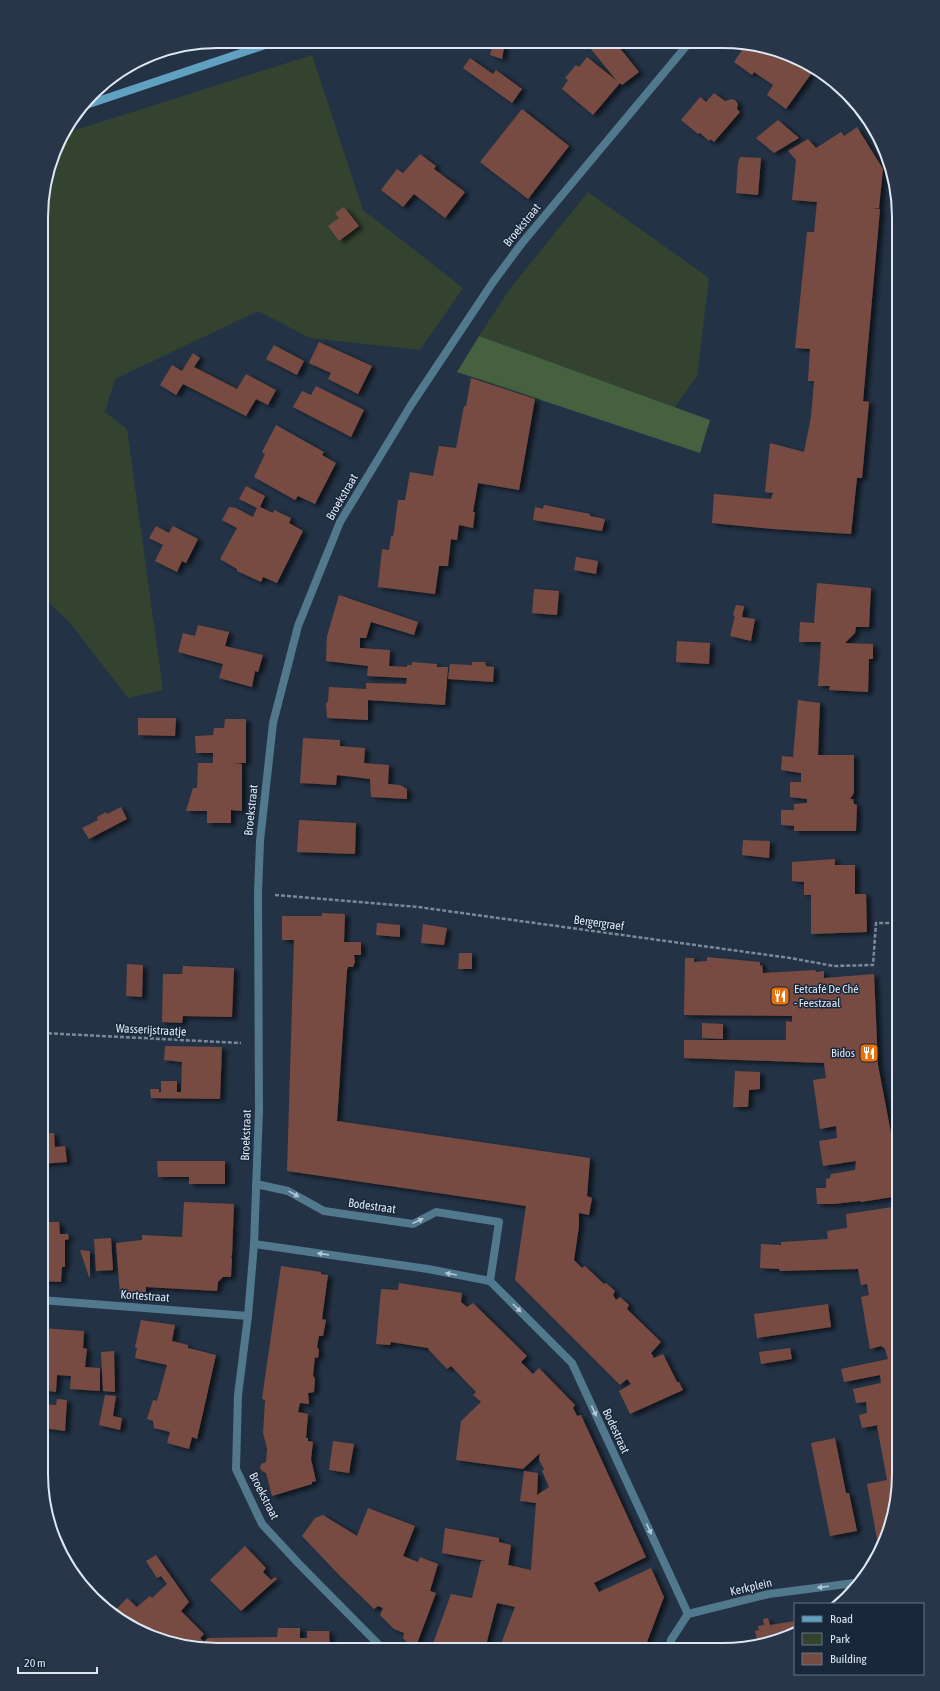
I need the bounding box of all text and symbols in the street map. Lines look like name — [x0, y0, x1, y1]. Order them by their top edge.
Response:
street label: Broekstraat — [500, 200, 544, 249]
street label: Broekstraat — [323, 471, 361, 523]
street label: Broekstraat — [241, 783, 261, 836]
street label: Bergergraef — [573, 913, 626, 934]
place label: Eetcafé De Ché - Feestzaal — [794, 982, 859, 1010]
restaurant icon: Eetcafé De Ché - Feestzaal — [769, 985, 791, 1007]
street label: Wasserijstraatje — [115, 1021, 187, 1039]
restaurant icon: Bidos — [858, 1042, 880, 1064]
place label: Bidos — [831, 1046, 855, 1060]
street label: Broekstraat — [238, 1109, 254, 1161]
one-way arrow — [288, 1191, 300, 1198]
street label: Bodestraat — [347, 1196, 397, 1216]
one-way arrow — [412, 1218, 424, 1224]
one-way arrow — [317, 1251, 329, 1257]
one-way arrow — [445, 1270, 457, 1276]
street label: Kortestraat — [120, 1287, 171, 1305]
one-way arrow — [512, 1303, 522, 1313]
one-way arrow — [591, 1405, 597, 1416]
street label: Bodestraat — [599, 1406, 633, 1456]
street label: Broekstraat — [246, 1470, 282, 1522]
one-way arrow — [646, 1523, 652, 1534]
street label: Kerkplein — [729, 1575, 773, 1599]
one-way arrow — [817, 1584, 829, 1590]
legend — [794, 1603, 924, 1675]
text: Road — [830, 1612, 853, 1626]
text: Park — [830, 1632, 851, 1646]
scale bar — [18, 1649, 97, 1675]
text: Building — [830, 1652, 868, 1666]
text: 20 m — [24, 1656, 46, 1670]

